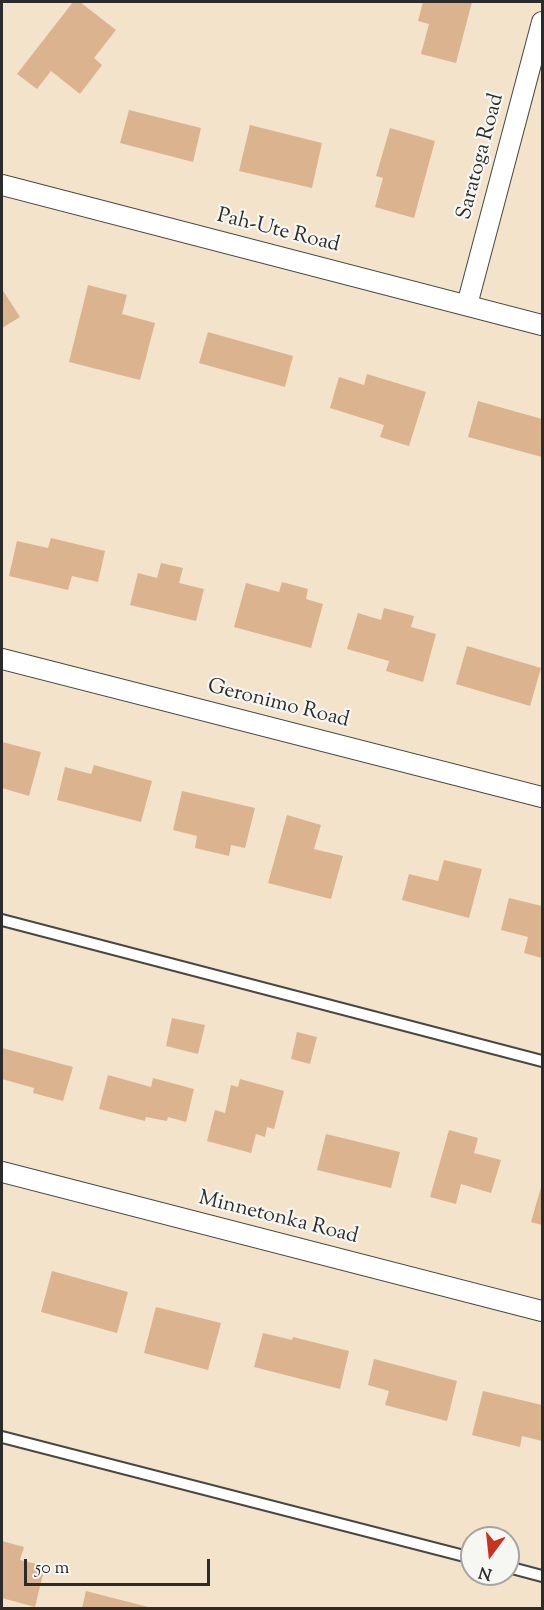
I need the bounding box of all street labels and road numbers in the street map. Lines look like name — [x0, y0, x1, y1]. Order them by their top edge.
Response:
street label: Saratoga Road — [453, 91, 511, 223]
street label: Pah-Ute Road — [214, 205, 342, 259]
street label: Geronimo Road — [205, 675, 351, 735]
street label: Minnetonka Road — [196, 1187, 360, 1251]

